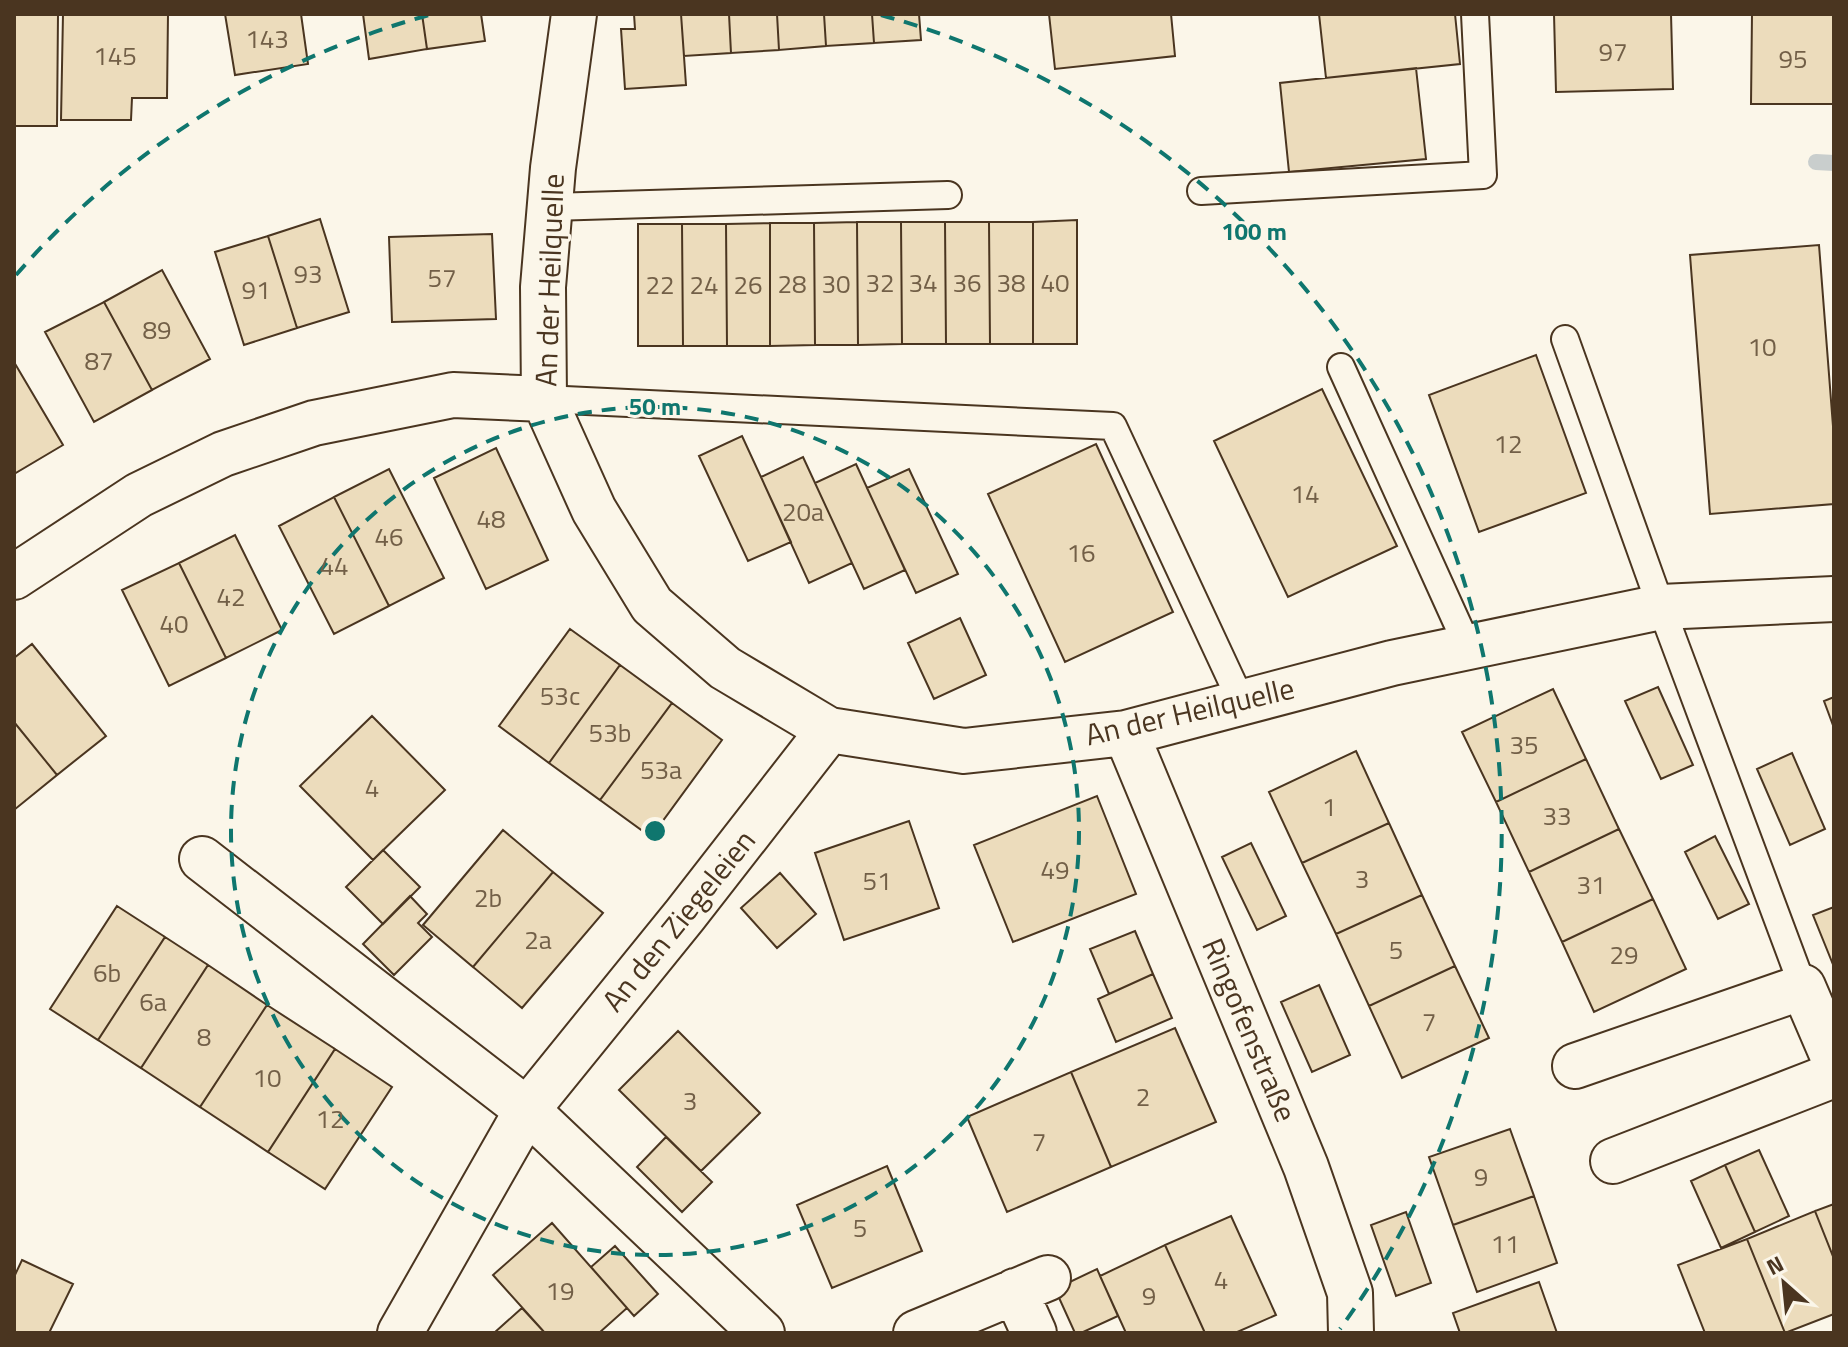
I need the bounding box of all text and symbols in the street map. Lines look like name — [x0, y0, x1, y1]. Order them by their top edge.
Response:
house number: 143 — [245, 19, 289, 58]
house number: 97 — [1598, 32, 1628, 71]
house number: 145 — [93, 36, 137, 75]
house number: 95 — [1778, 39, 1808, 78]
street label: An der Heilquelle — [522, 173, 576, 387]
text: 100 m — [1221, 213, 1287, 249]
house number: 93 — [293, 254, 323, 293]
house number: 57 — [427, 258, 457, 297]
house number: 32 — [865, 263, 895, 302]
house number: 34 — [908, 263, 938, 302]
house number: 36 — [952, 263, 982, 302]
house number: 38 — [996, 263, 1026, 302]
house number: 40 — [1040, 263, 1070, 302]
house number: 28 — [777, 264, 807, 303]
house number: 30 — [821, 264, 851, 303]
house number: 22 — [645, 265, 675, 304]
house number: 24 — [689, 265, 719, 304]
house number: 26 — [733, 265, 763, 304]
house number: 91 — [241, 270, 271, 309]
house number: 89 — [142, 310, 172, 349]
house number: 10 — [1747, 327, 1777, 366]
house number: 87 — [84, 341, 114, 380]
text: 50 m — [629, 388, 681, 424]
house number: 12 — [1493, 424, 1523, 463]
house number: 14 — [1290, 474, 1320, 513]
house number: 20a — [782, 492, 824, 531]
house number: 48 — [476, 499, 506, 538]
house number: 46 — [374, 517, 404, 556]
house number: 16 — [1066, 533, 1096, 572]
house number: 44 — [319, 546, 349, 585]
house number: 42 — [216, 577, 246, 616]
house number: 40 — [159, 604, 189, 643]
street label: An der Heilquelle — [1081, 665, 1299, 757]
house number: 53c — [540, 676, 580, 715]
house number: 53b — [589, 713, 631, 752]
house number: 35 — [1509, 725, 1539, 764]
house number: 53a — [640, 750, 682, 789]
house number: 4 — [365, 768, 379, 807]
house number: 1 — [1322, 787, 1336, 826]
house number: 33 — [1542, 796, 1572, 835]
centre of rings — [641, 817, 669, 845]
street label: An den Ziegeleien — [590, 819, 766, 1021]
house number: 49 — [1040, 850, 1070, 889]
house number: 3 — [1355, 859, 1369, 898]
house number: 51 — [862, 861, 892, 900]
house number: 31 — [1576, 865, 1606, 904]
house number: 2b — [474, 878, 502, 917]
house number: 2a — [524, 920, 552, 959]
house number: 5 — [1389, 930, 1403, 969]
street label: Ringofenstraße — [1191, 931, 1309, 1129]
house number: 29 — [1609, 935, 1639, 974]
house number: 6b — [93, 953, 121, 992]
house number: 6a — [139, 982, 167, 1021]
house number: 7 — [1422, 1002, 1436, 1041]
house number: 8 — [197, 1017, 211, 1056]
house number: 10 — [252, 1058, 282, 1097]
house number: 2 — [1136, 1077, 1150, 1116]
house number: 3 — [683, 1081, 697, 1120]
house number: 12 — [315, 1099, 345, 1138]
house number: 7 — [1032, 1122, 1046, 1161]
house number: 9 — [1474, 1157, 1488, 1196]
house number: 5 — [853, 1208, 867, 1247]
house number: 11 — [1490, 1224, 1520, 1263]
north arrow — [1744, 1243, 1824, 1323]
text: N — [1760, 1247, 1789, 1284]
house number: 4 — [1214, 1260, 1228, 1299]
house number: 19 — [545, 1271, 575, 1310]
house number: 9 — [1142, 1276, 1156, 1315]

